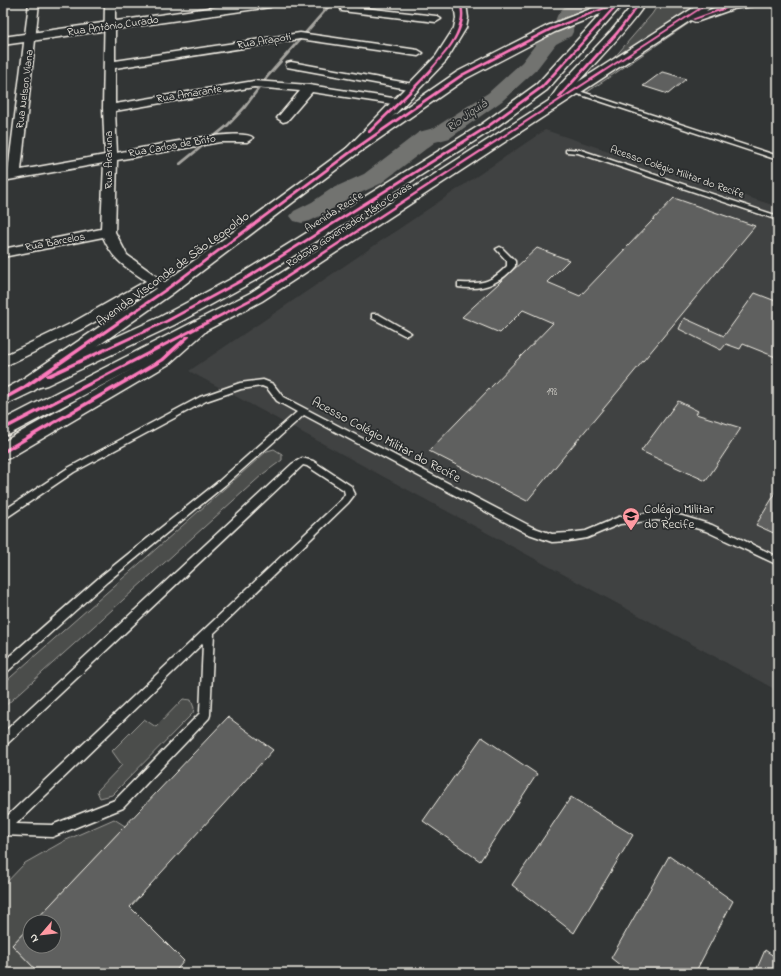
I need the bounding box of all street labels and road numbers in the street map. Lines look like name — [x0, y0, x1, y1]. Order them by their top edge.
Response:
street label: Rua Antônio Curado — [66, 12, 160, 40]
street label: Rua Arapoti — [236, 29, 292, 53]
street label: Rua Nelson Viana — [12, 48, 38, 130]
street label: Rua Amarante — [155, 81, 223, 107]
street label: Rua Carlos de Brito — [127, 130, 217, 162]
street label: Rua Araruna — [101, 131, 117, 189]
street label: Acesso Colégio Militar do Recife — [608, 142, 746, 203]
street label: Rodovia Governador Mário Covas — [283, 178, 415, 272]
street label: Avenida Recife — [302, 188, 366, 236]
street label: Avenida Visconde de São Leopoldo — [93, 207, 254, 331]
street label: Rua Barcelos — [24, 228, 87, 256]
street label: Acesso Colégio Militar do Recife — [308, 393, 464, 488]

